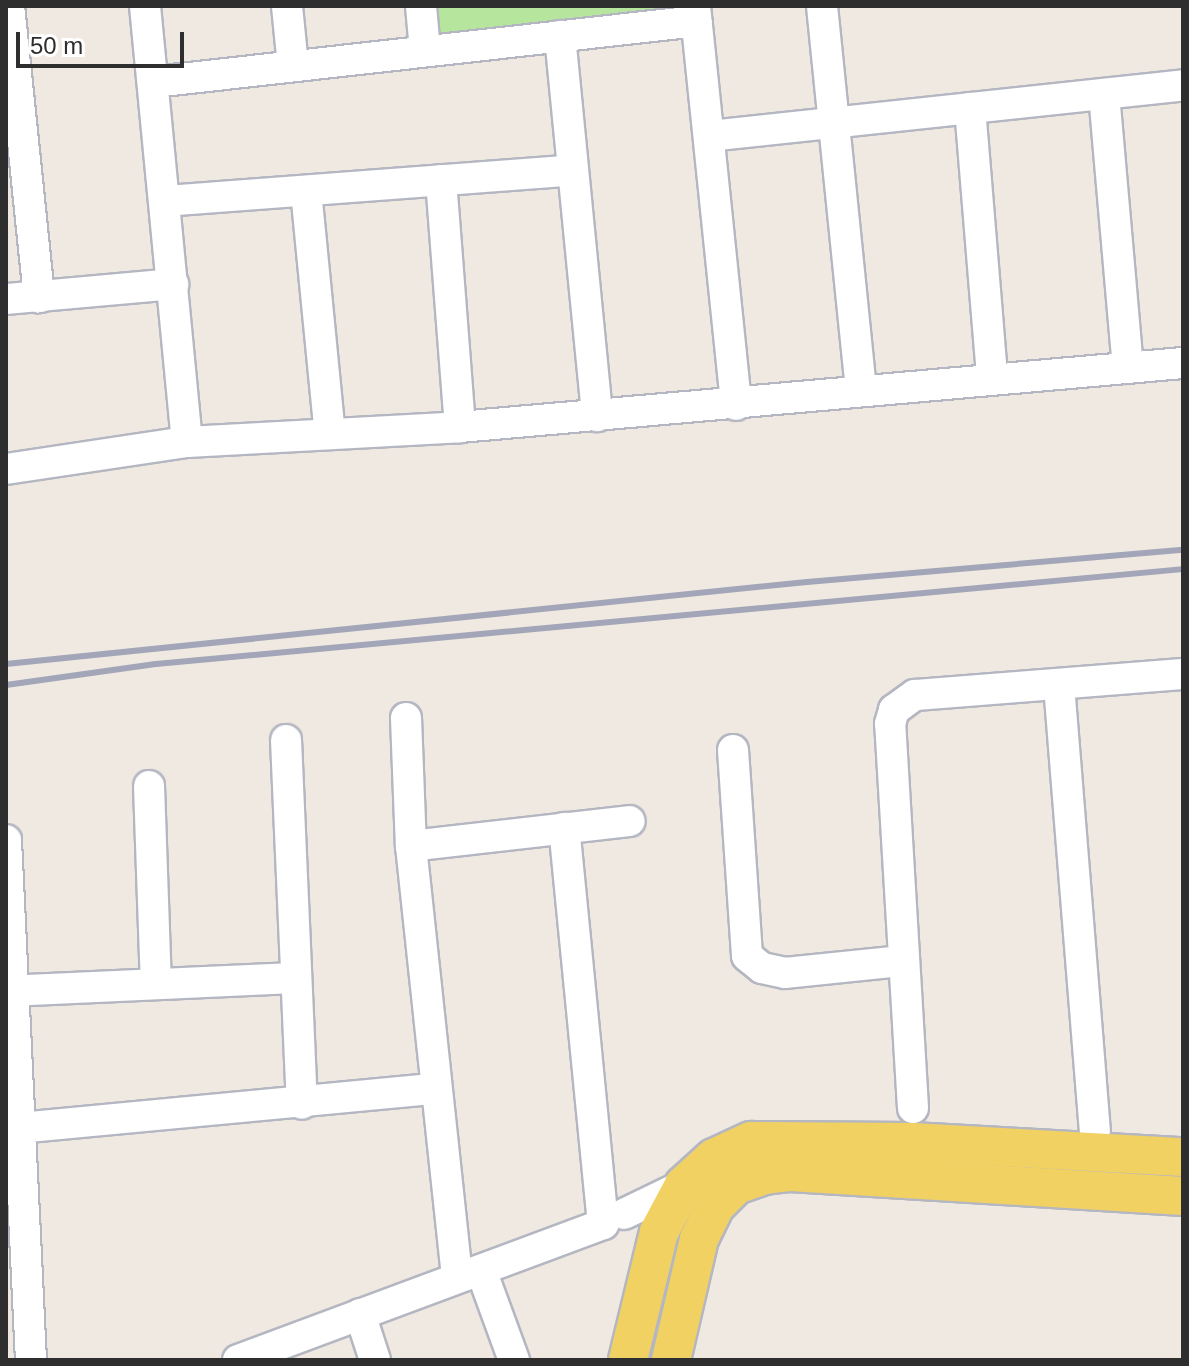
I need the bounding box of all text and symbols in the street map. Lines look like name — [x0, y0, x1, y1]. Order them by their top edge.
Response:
scale bar — [20, 16, 188, 66]
text: 50 m — [30, 32, 83, 59]

